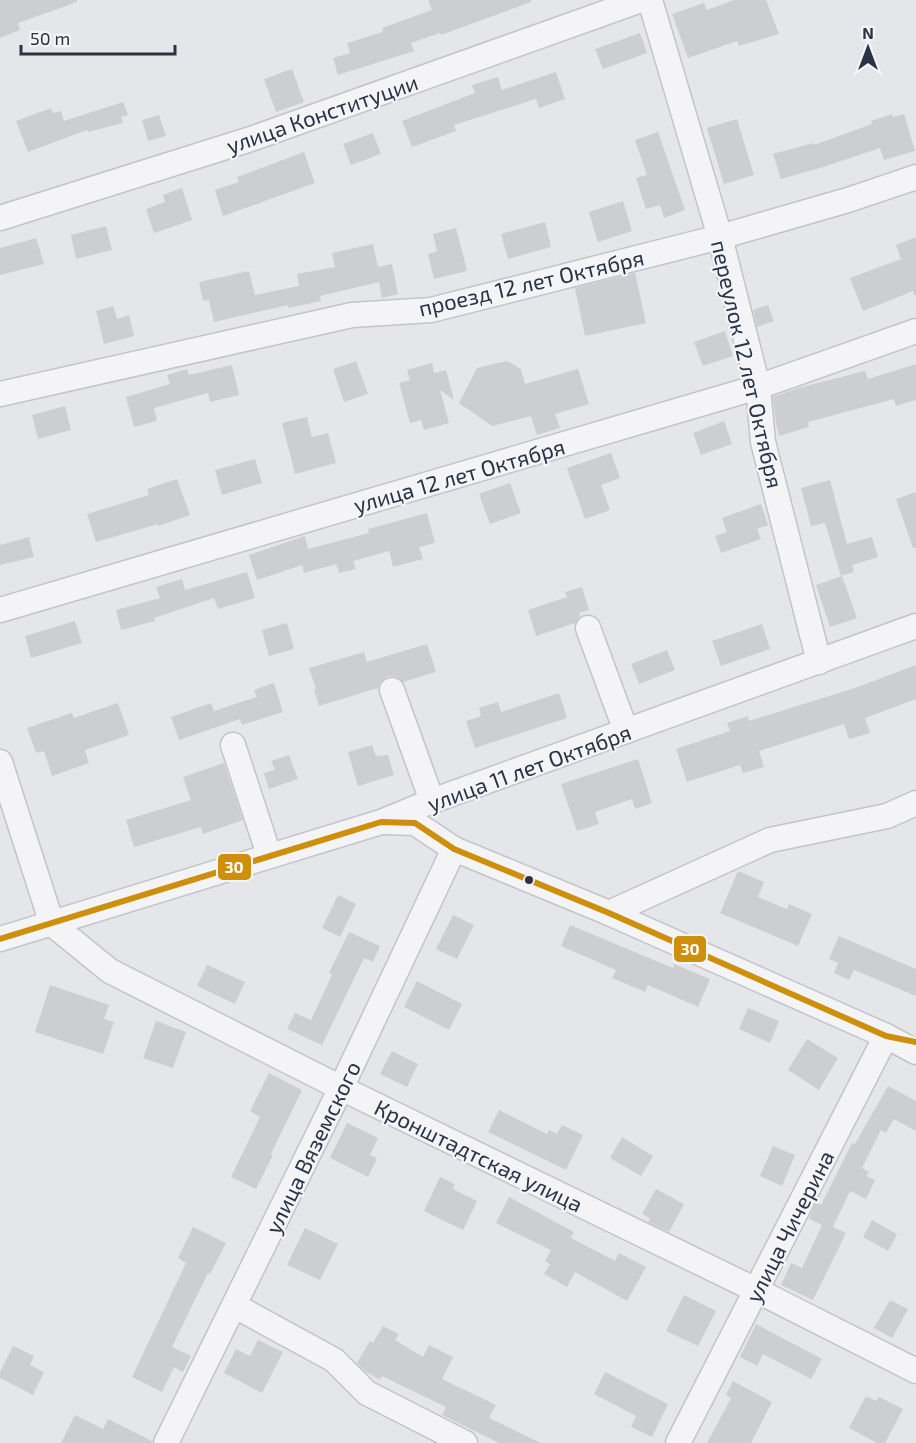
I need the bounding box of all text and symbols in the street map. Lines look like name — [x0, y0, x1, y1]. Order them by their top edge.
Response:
scale bar — [21, 18, 176, 56]
north arrow — [838, 18, 898, 78]
text: N — [862, 23, 874, 42]
text: 50 m — [30, 27, 70, 49]
street label: улица Конституции — [223, 68, 421, 159]
street label: переулок 12 лет Октября — [706, 237, 789, 491]
street label: проезд 12 лет Октября — [416, 243, 646, 321]
street label: улица 12 лет Октября — [350, 432, 568, 519]
street label: улица 11 лет Октября — [424, 718, 635, 817]
line badge: 30 — [217, 853, 252, 881]
text: 30 — [224, 857, 244, 876]
unlabelled marker — [523, 874, 535, 886]
line badge: 30 — [673, 935, 707, 963]
text: 30 — [680, 939, 700, 958]
street label: улица Вяземского — [259, 1056, 366, 1238]
street label: Кронштадтская улица — [370, 1093, 587, 1218]
street label: улица Чичерина — [739, 1146, 839, 1307]

